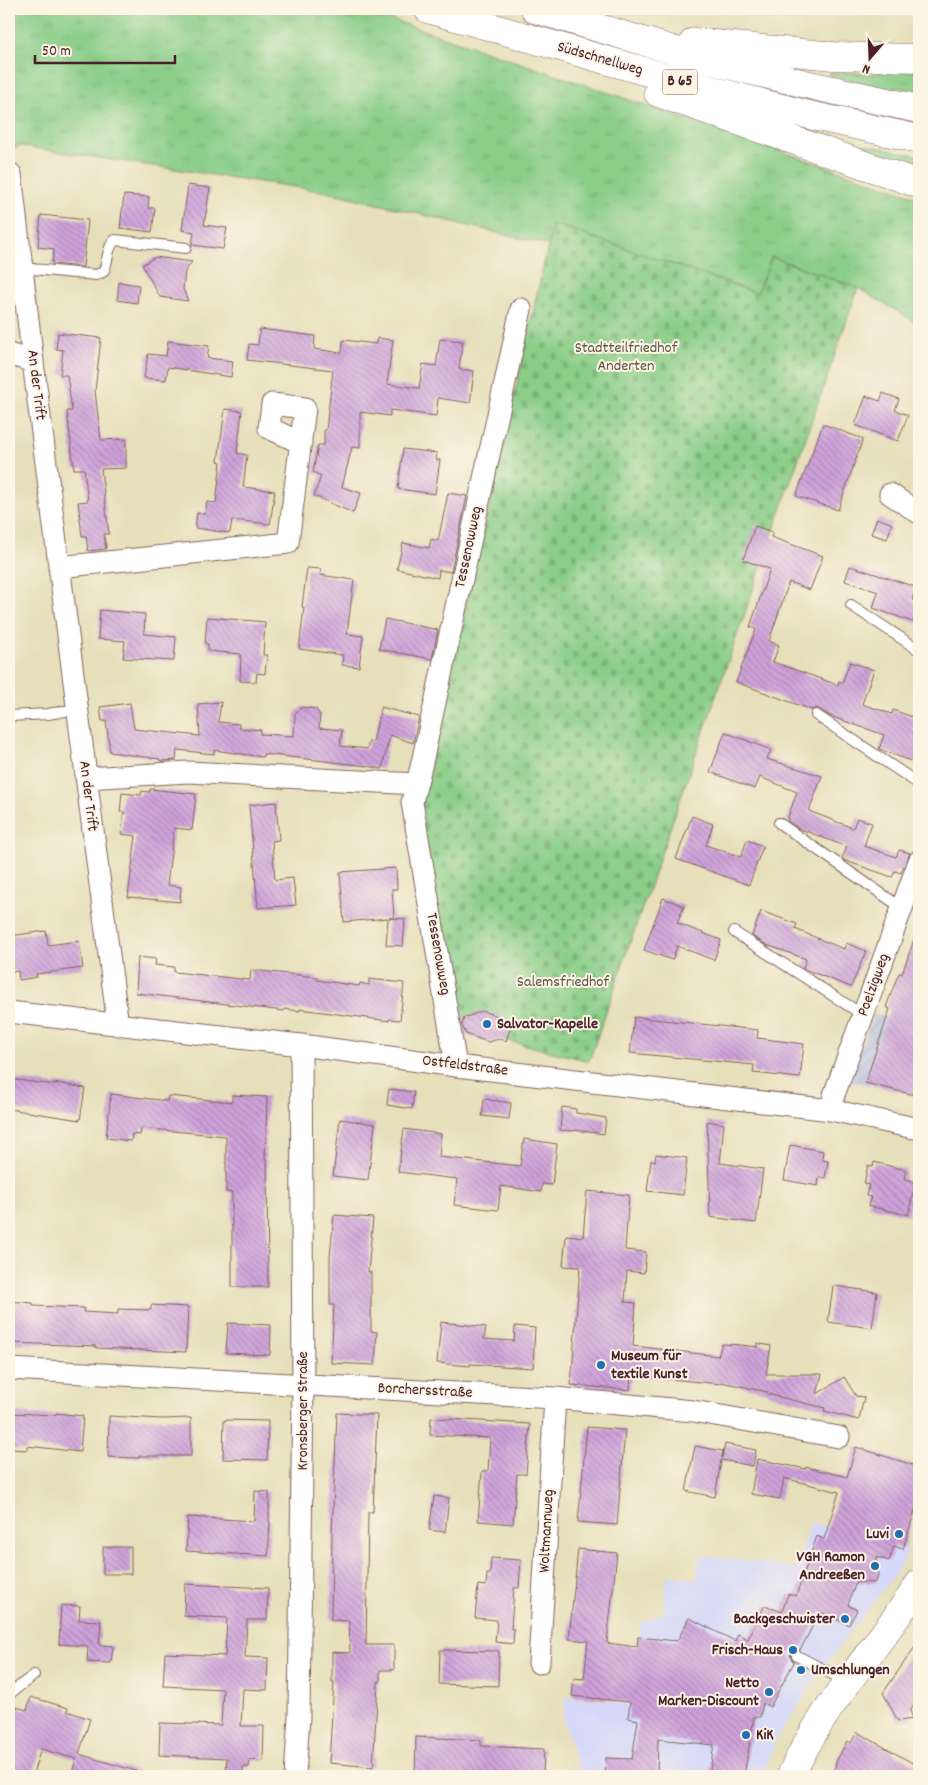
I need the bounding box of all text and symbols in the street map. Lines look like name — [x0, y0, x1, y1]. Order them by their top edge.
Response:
scale bar — [35, 32, 175, 64]
north arrow — [846, 32, 896, 82]
street label: Südschnellweg — [554, 36, 646, 82]
text: 50 m — [42, 41, 71, 63]
text: N — [860, 58, 873, 79]
road number: B 65 — [662, 70, 698, 94]
park label: Stadtteilfriedhof Anderten — [575, 337, 678, 378]
street label: An der Trift — [20, 348, 52, 422]
street label: Tessenowweg — [449, 504, 489, 590]
street label: An der Trift — [72, 759, 104, 833]
street label: Tessenowweg — [419, 911, 457, 997]
street label: Poelzigweg — [852, 950, 896, 1020]
park label: Salemsfriedhof — [517, 971, 609, 994]
place label: Salvator-Kapelle — [497, 1013, 598, 1036]
marker: Salvator-Kapelle — [481, 1018, 493, 1030]
street label: Ostfeldstraße — [421, 1049, 509, 1083]
place label: Museum für textile Kunst — [611, 1345, 688, 1386]
street label: Kronsberger Straße — [292, 1351, 315, 1471]
marker: Museum für textile Kunst — [595, 1359, 607, 1371]
street label: Borchersstraße — [377, 1377, 473, 1405]
street label: Woltmannweg — [533, 1489, 561, 1573]
place label: Luvi — [866, 1523, 889, 1546]
marker: Luvi — [893, 1528, 905, 1540]
place label: VGH Ramon Andreeßen — [797, 1546, 865, 1587]
marker: VGH Ramon Andreeßen — [869, 1560, 881, 1572]
place label: Backgeschwister — [734, 1608, 836, 1631]
marker: Backgeschwister — [839, 1613, 851, 1625]
place label: Frisch-Haus — [712, 1639, 783, 1662]
marker: Frisch-Haus — [787, 1644, 799, 1656]
place label: Umschlungen — [811, 1659, 890, 1682]
marker: Umschlungen — [795, 1664, 807, 1676]
place label: Netto Marken-Discount — [658, 1672, 759, 1713]
marker: Netto Marken-Discount — [763, 1686, 775, 1698]
place label: KiK — [756, 1724, 774, 1747]
marker: KiK — [740, 1729, 752, 1741]

